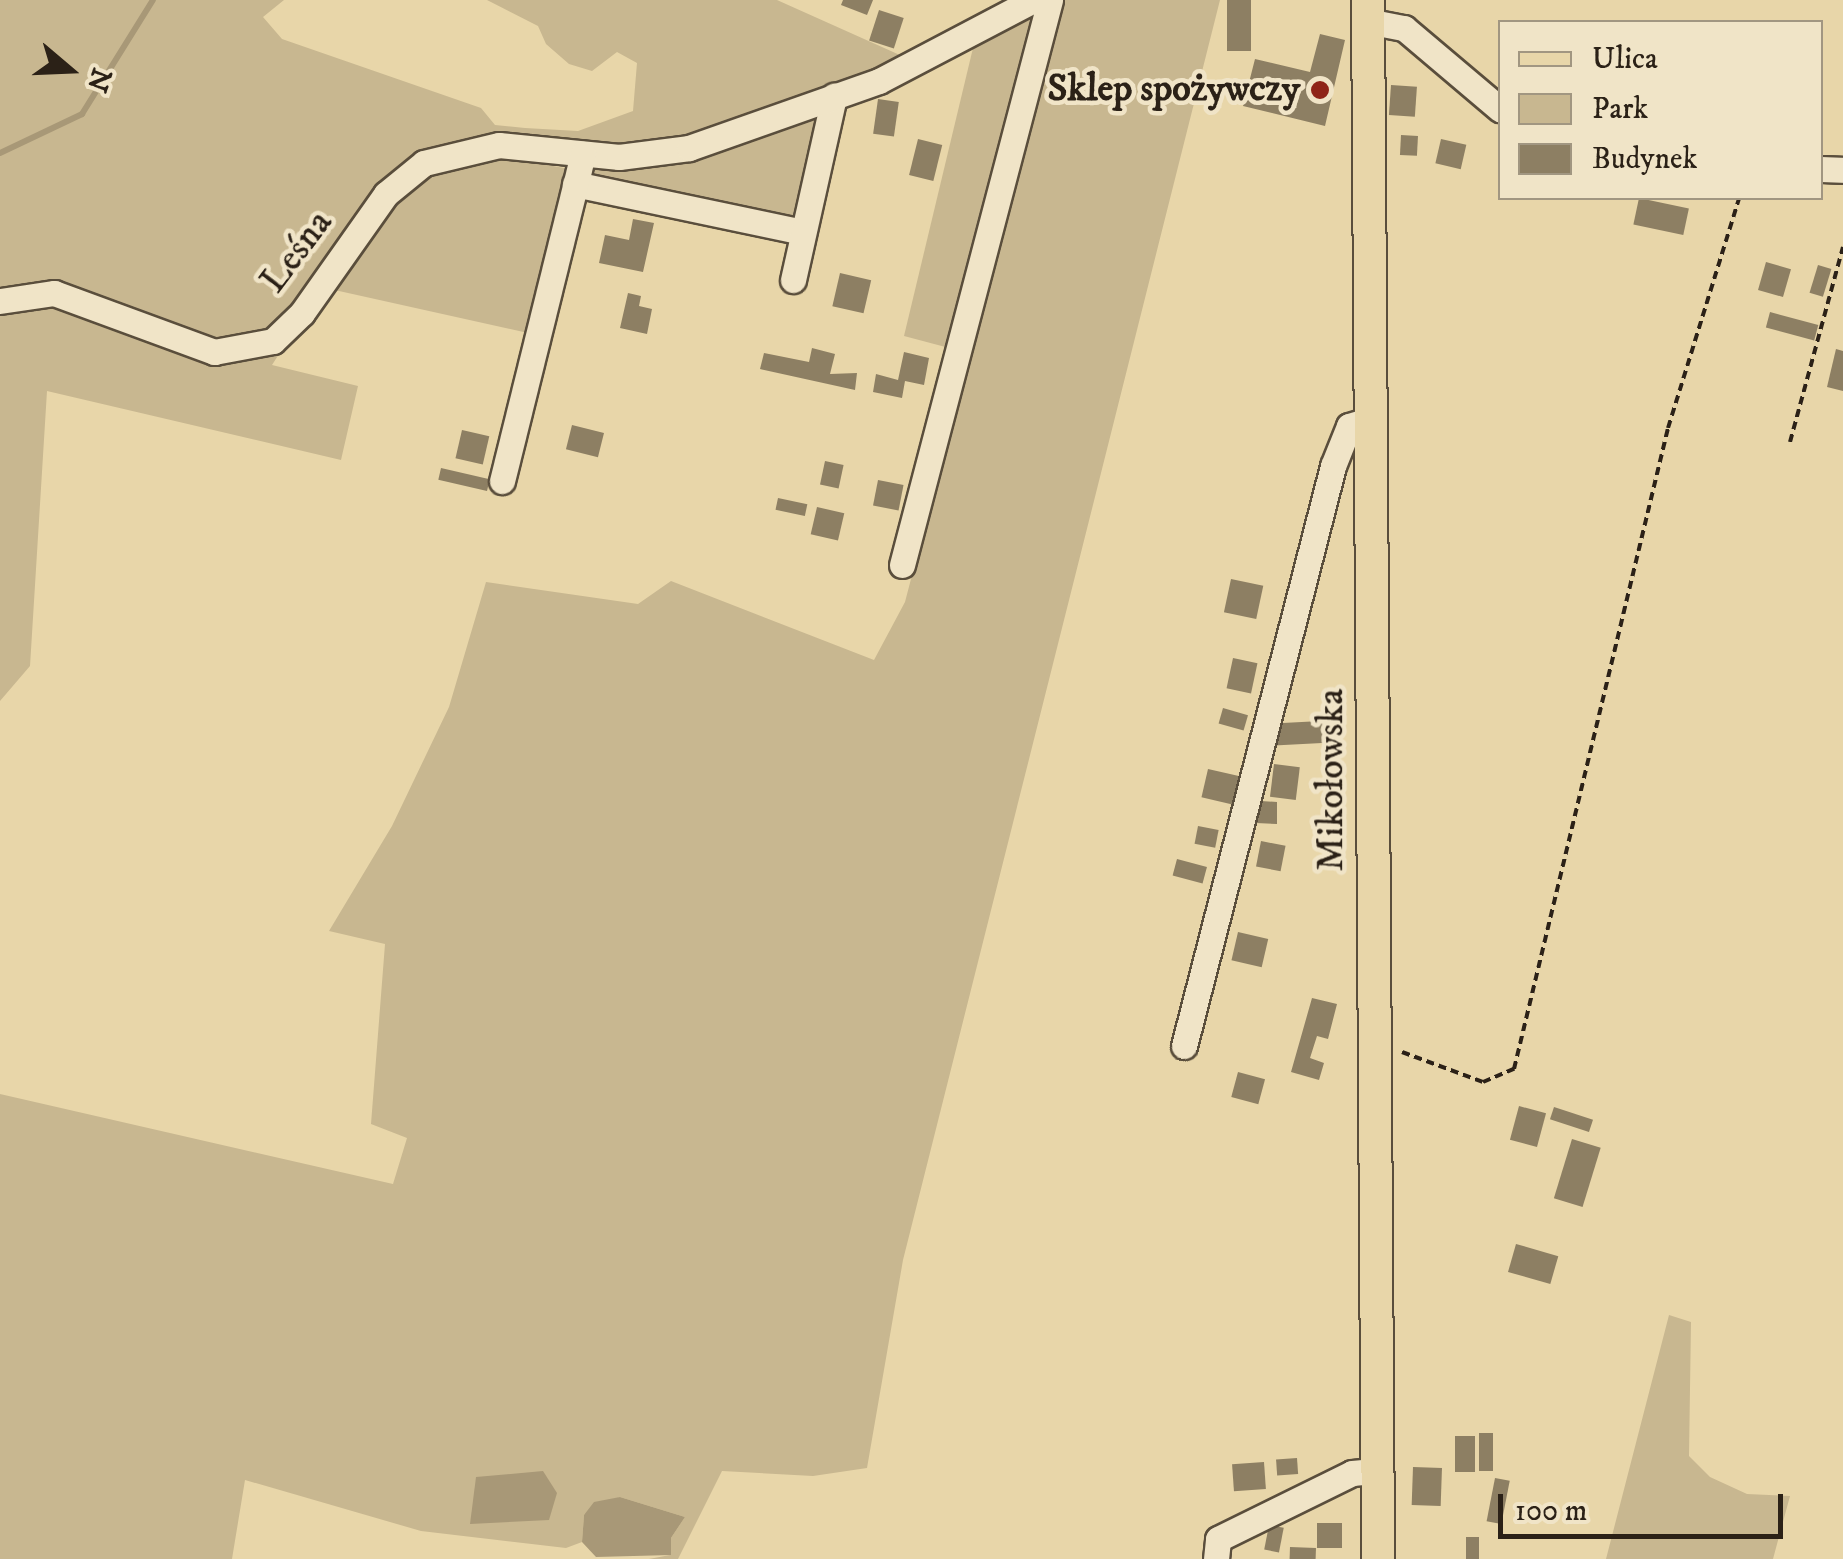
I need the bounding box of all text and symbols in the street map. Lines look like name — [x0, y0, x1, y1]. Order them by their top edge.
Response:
north arrow — [20, 20, 120, 120]
legend — [1498, 20, 1823, 200]
text: Ulica — [1592, 41, 1658, 78]
text: N — [79, 63, 119, 96]
place label: Sklep spożywczy — [1048, 67, 1300, 113]
marker: Sklep spożywczy — [1309, 79, 1331, 101]
text: Park — [1592, 91, 1648, 128]
text: Budynek — [1592, 141, 1697, 178]
street label: Leśna — [251, 202, 343, 302]
street label: Mikołowska — [1309, 688, 1355, 872]
scale bar — [1503, 1474, 1788, 1536]
text: 100 m — [1515, 1493, 1587, 1530]

